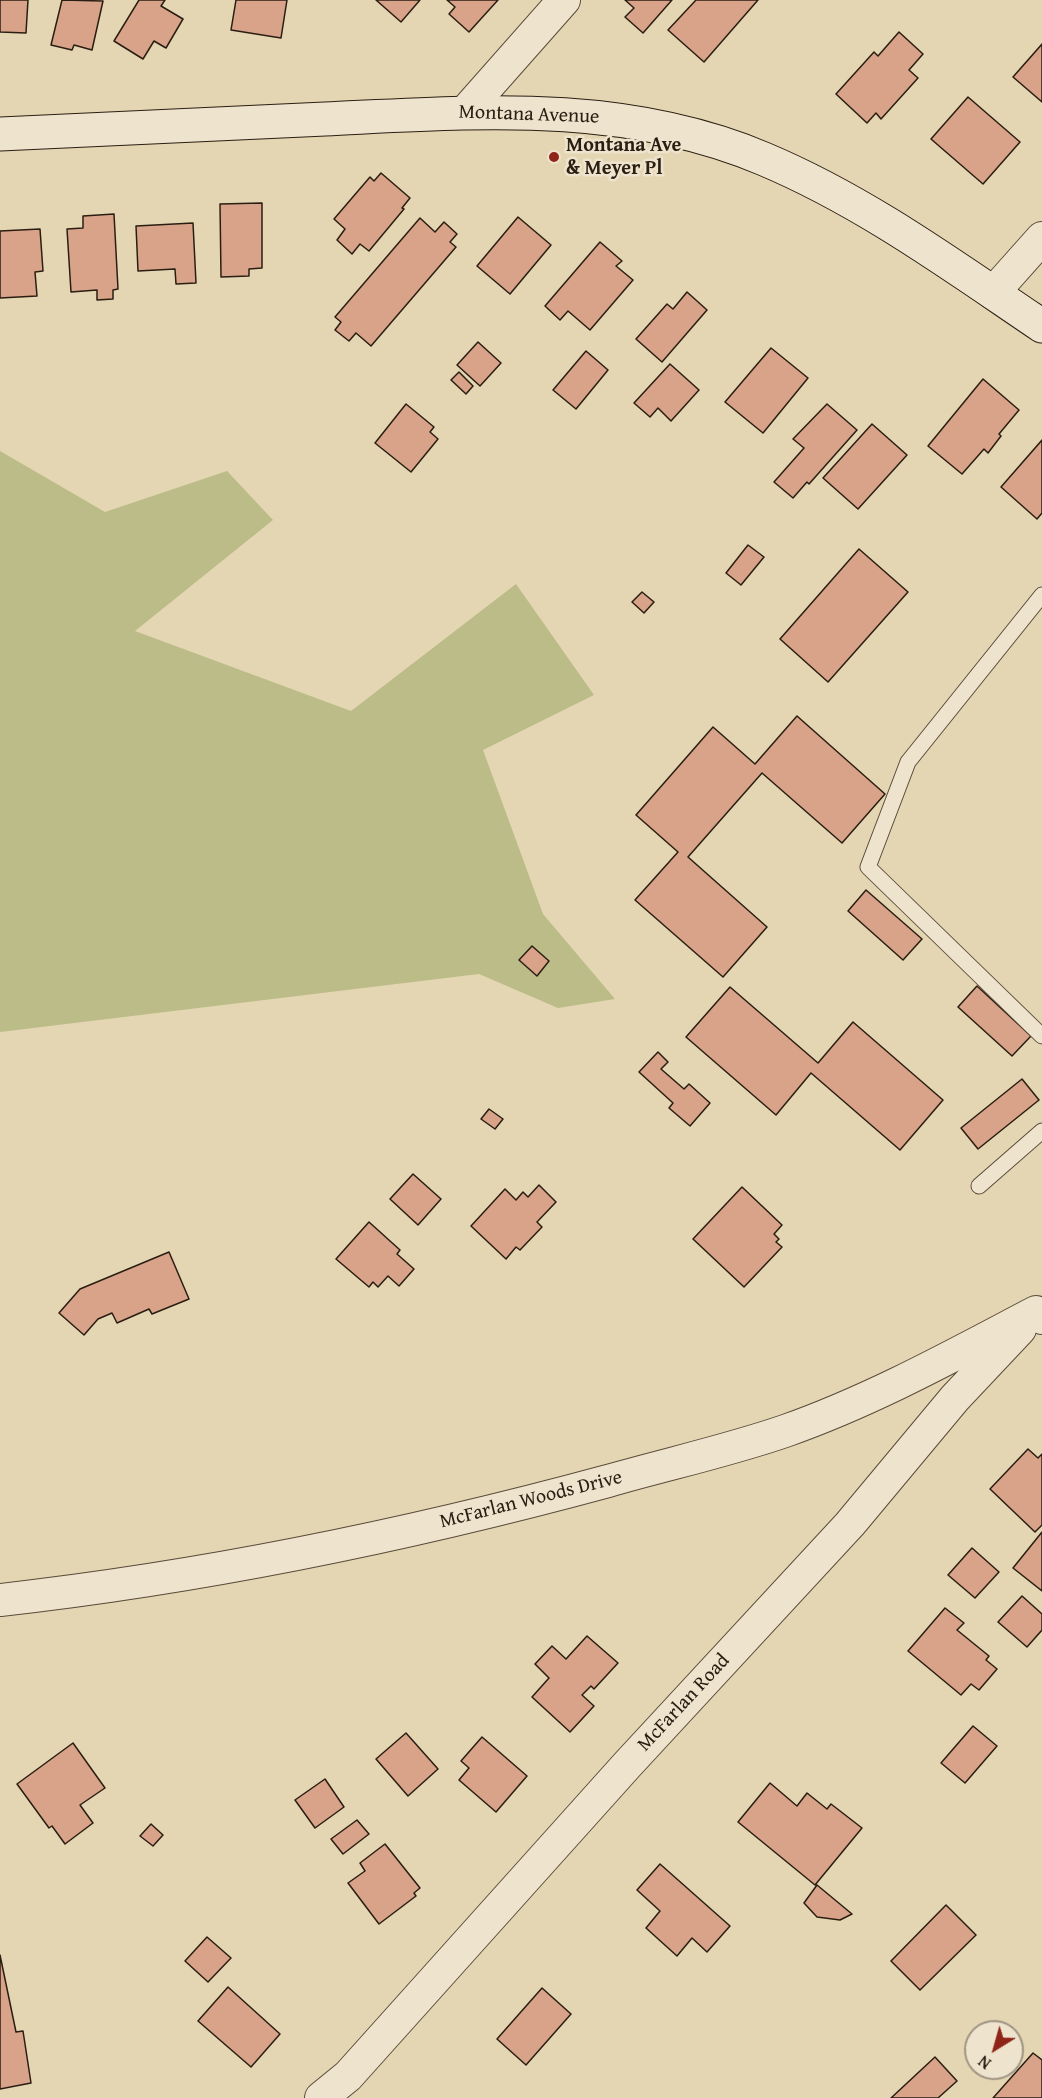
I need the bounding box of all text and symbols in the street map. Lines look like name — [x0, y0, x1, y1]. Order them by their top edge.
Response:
street label: Montana Avenue — [458, 101, 600, 129]
place label: Montana Ave & Meyer Pl — [566, 134, 681, 181]
marker: Montana Ave & Meyer Pl — [547, 150, 561, 164]
street label: McFarlan Woods Drive — [437, 1466, 625, 1534]
street label: McFarlan Road — [633, 1649, 735, 1757]
north arrow — [964, 2020, 1024, 2080]
text: N — [973, 2050, 996, 2076]

